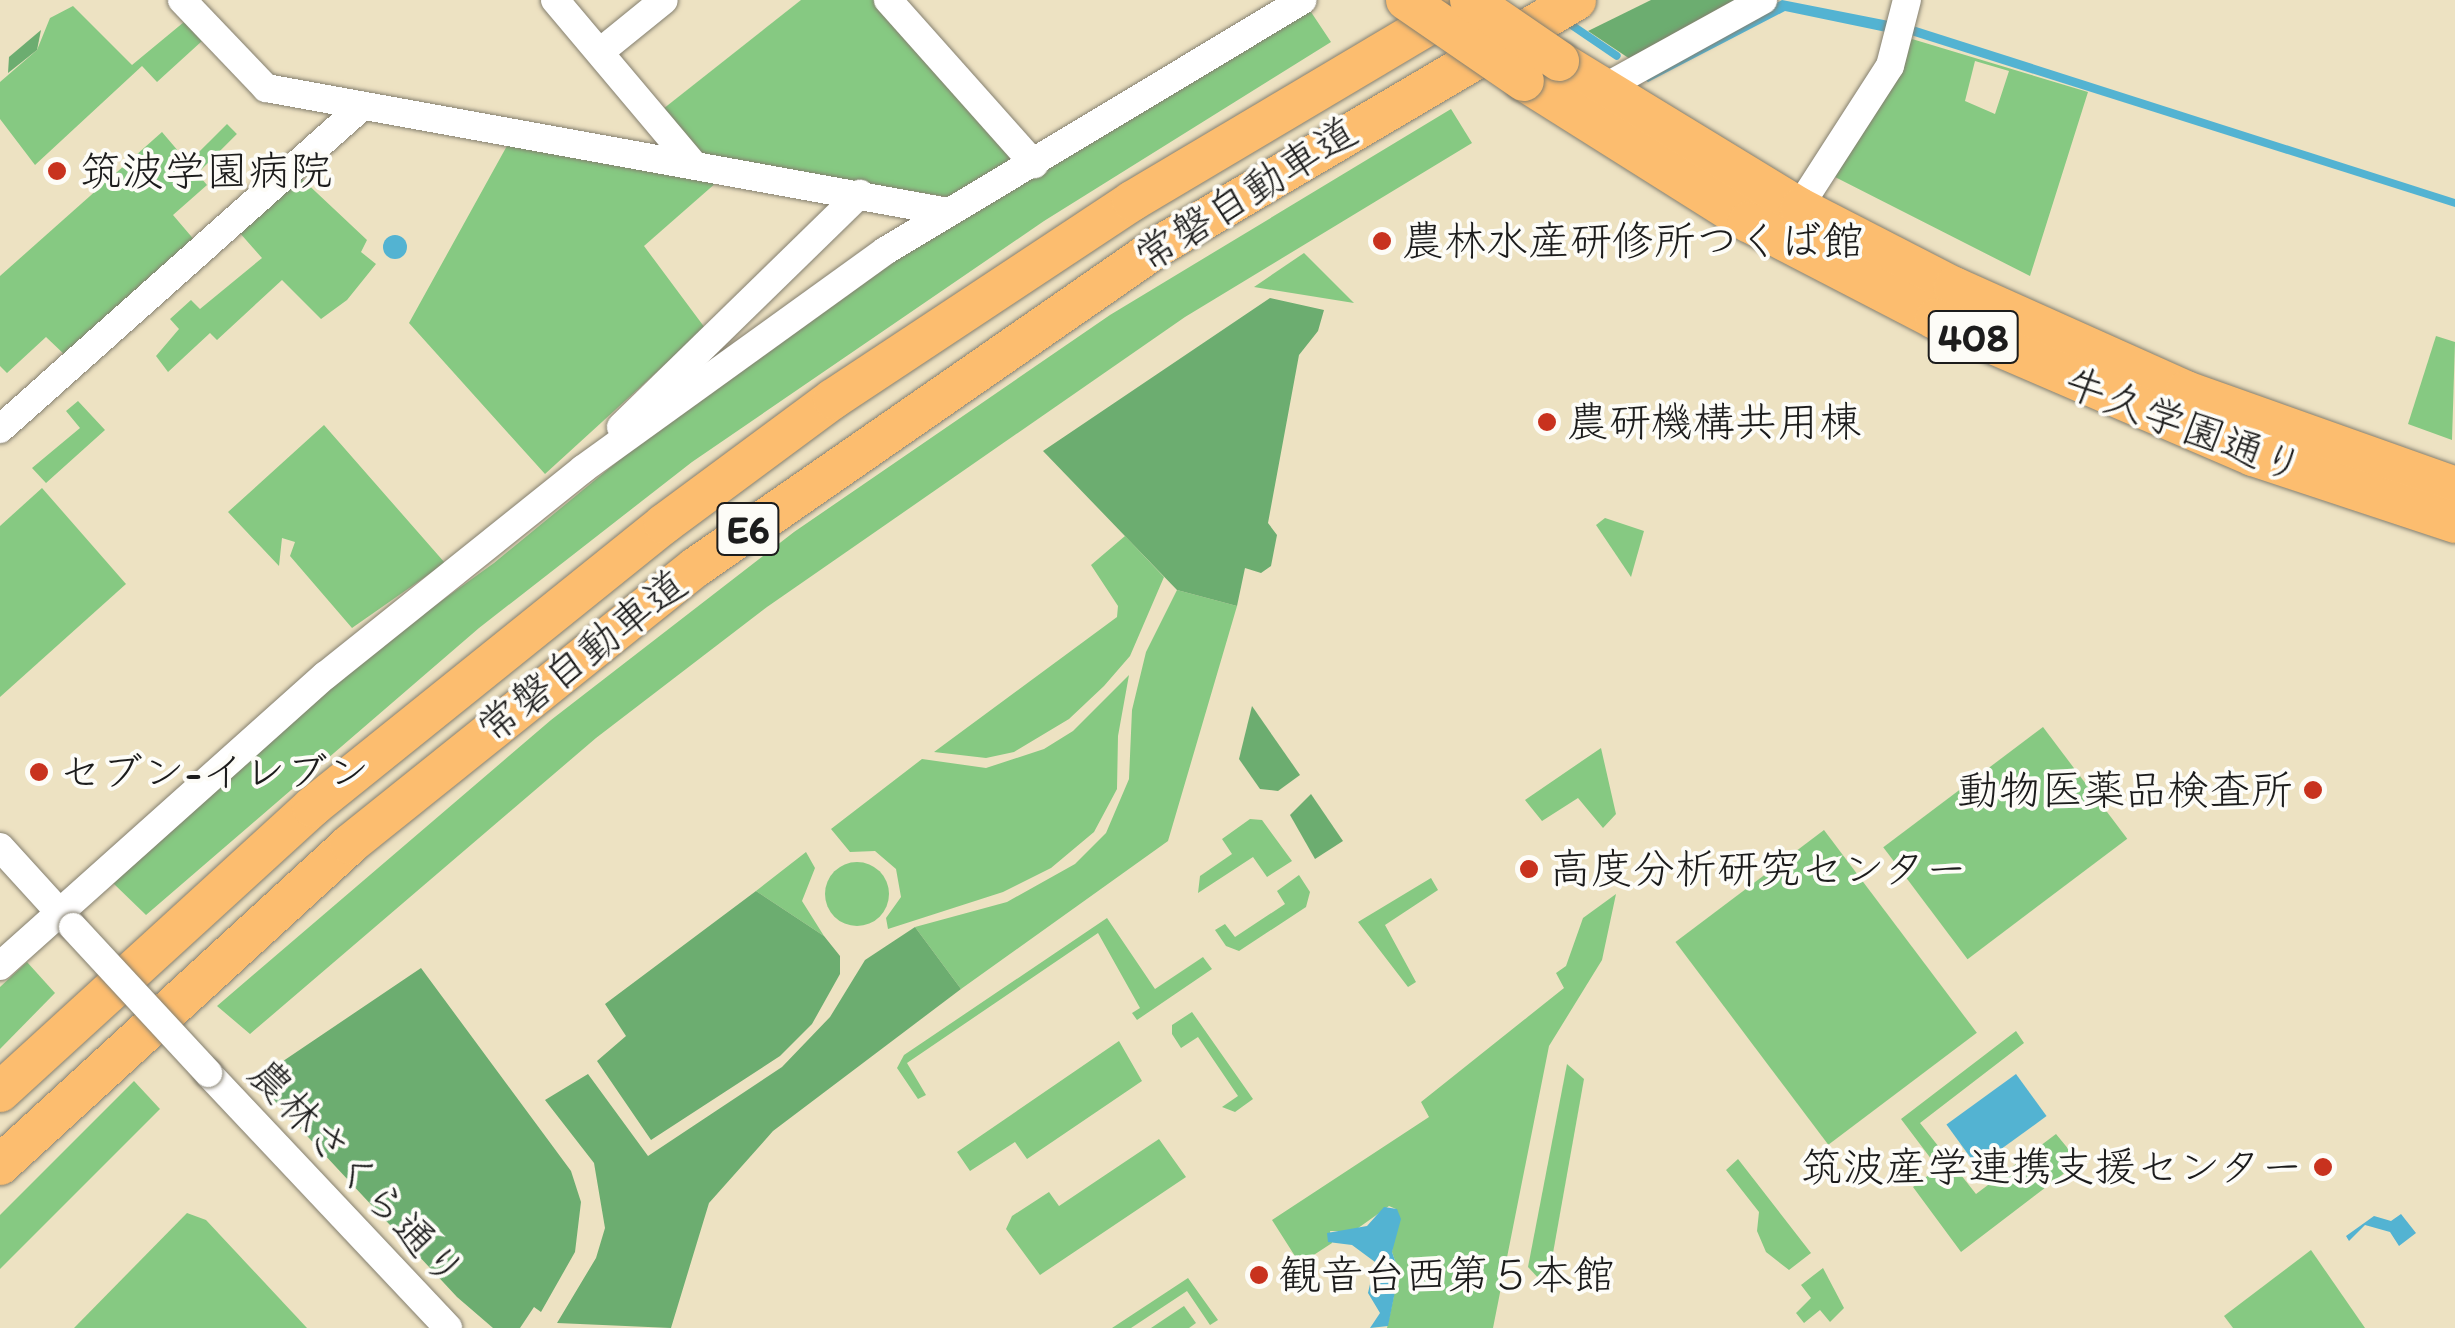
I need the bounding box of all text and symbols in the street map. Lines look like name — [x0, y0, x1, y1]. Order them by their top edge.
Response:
street label: 常磐自動車道 — [1126, 106, 1366, 282]
place label: 筑波学園病院 — [80, 146, 332, 196]
marker: 筑波学園病院 — [44, 158, 70, 184]
place label: 農林水産研修所つくば館 — [1402, 216, 1864, 266]
marker: 農林水産研修所つくば館 — [1371, 230, 1393, 252]
road number: 408 — [1926, 302, 2020, 372]
street label: 牛久学園通り — [2057, 356, 2311, 494]
place label: 農研機構共用棟 — [1567, 397, 1861, 447]
marker: 農研機構共用棟 — [1536, 411, 1558, 433]
road number: E6 — [716, 494, 780, 564]
street label: 常磐自動車道 — [467, 559, 697, 753]
place label: セブン-イレブン — [59, 747, 370, 797]
marker: セブン-イレブン — [28, 761, 50, 783]
place label: 動物医薬品検査所 — [1957, 765, 2293, 815]
marker: 動物医薬品検査所 — [2302, 779, 2324, 801]
place label: 高度分析研究センター — [1549, 844, 1969, 894]
marker: 高度分析研究センター — [1518, 858, 1540, 880]
street label: 農林さくら通り — [238, 1048, 476, 1298]
place label: 筑波産学連携支援センター — [1799, 1142, 2303, 1192]
marker: 筑波産学連携支援センター — [2312, 1156, 2334, 1178]
place label: 観音台西第５本館 — [1279, 1250, 1615, 1300]
marker: 観音台西第５本館 — [1248, 1264, 1270, 1286]

